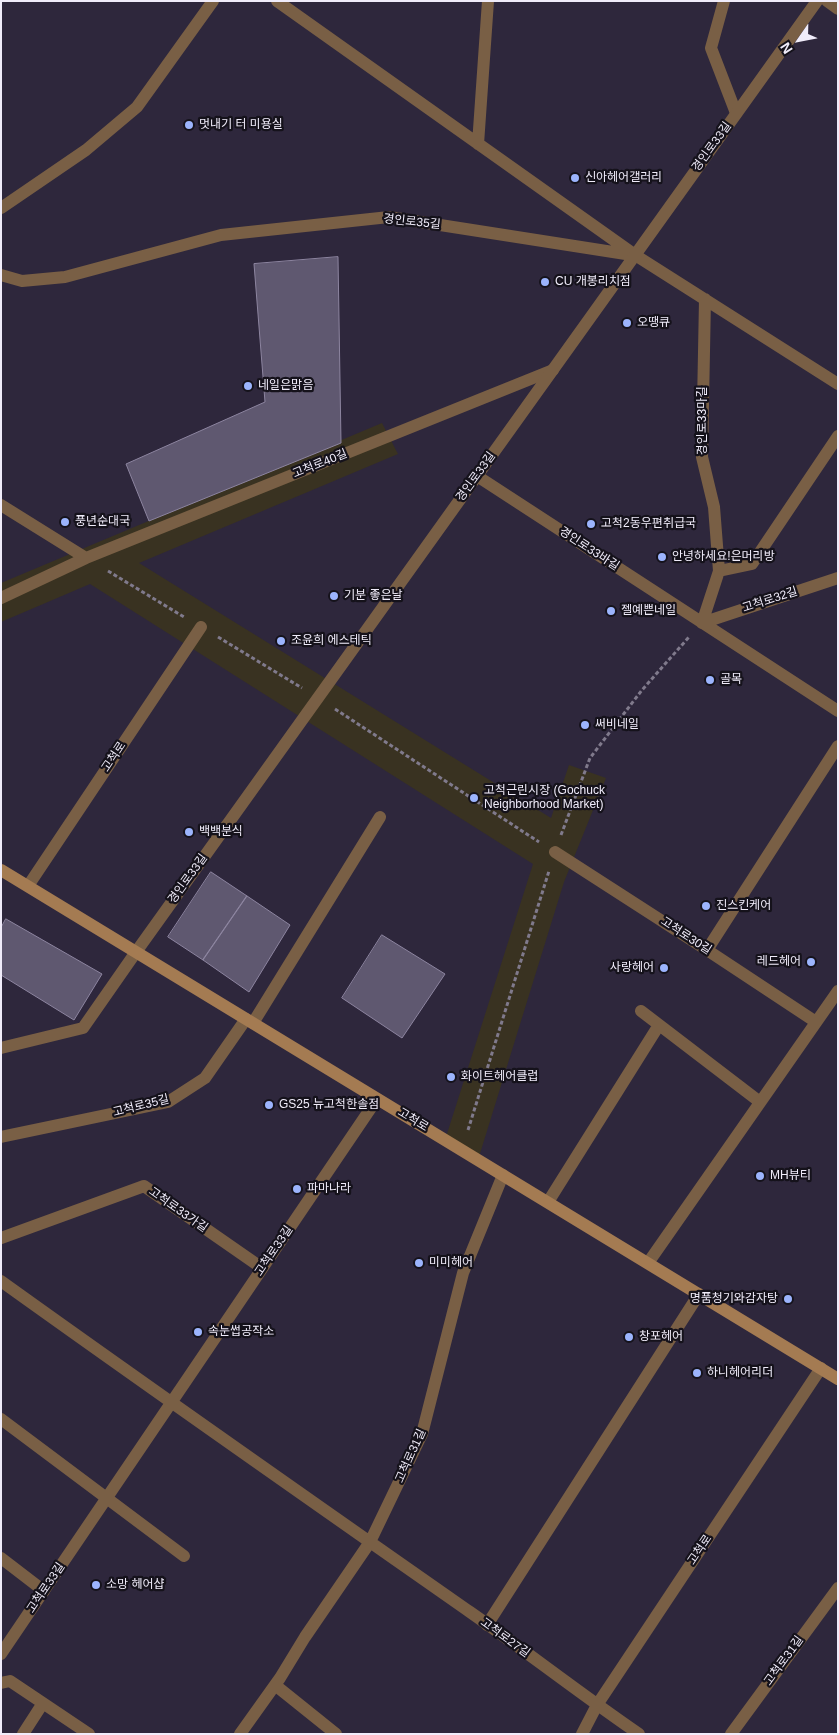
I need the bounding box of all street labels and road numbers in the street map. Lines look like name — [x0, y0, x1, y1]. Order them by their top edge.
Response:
street label: 경인로33길 — [689, 120, 735, 174]
street label: 경인로35길 — [383, 212, 441, 232]
street label: 경인로33마길 — [696, 387, 710, 455]
street label: 고척로40길 — [291, 447, 349, 481]
street label: 경인로33길 — [453, 450, 499, 504]
street label: 경인로33바길 — [556, 524, 622, 574]
street label: 고척로32길 — [740, 584, 800, 616]
street label: 고척로 — [99, 739, 129, 775]
street label: 경인로33길 — [165, 852, 211, 906]
street label: 고척로30길 — [658, 914, 714, 958]
street label: 고척로35길 — [111, 1092, 171, 1120]
street label: 고척로 — [395, 1105, 431, 1135]
street label: 고척로33가길 — [146, 1184, 210, 1236]
street label: 고척로33길 — [252, 1223, 296, 1279]
street label: 고척로31길 — [393, 1427, 429, 1485]
street label: 고척로 — [685, 1532, 715, 1568]
street label: 고척로33길 — [24, 1560, 68, 1616]
street label: 고척로27길 — [478, 1615, 532, 1661]
street label: 고척로31길 — [761, 1634, 807, 1688]

